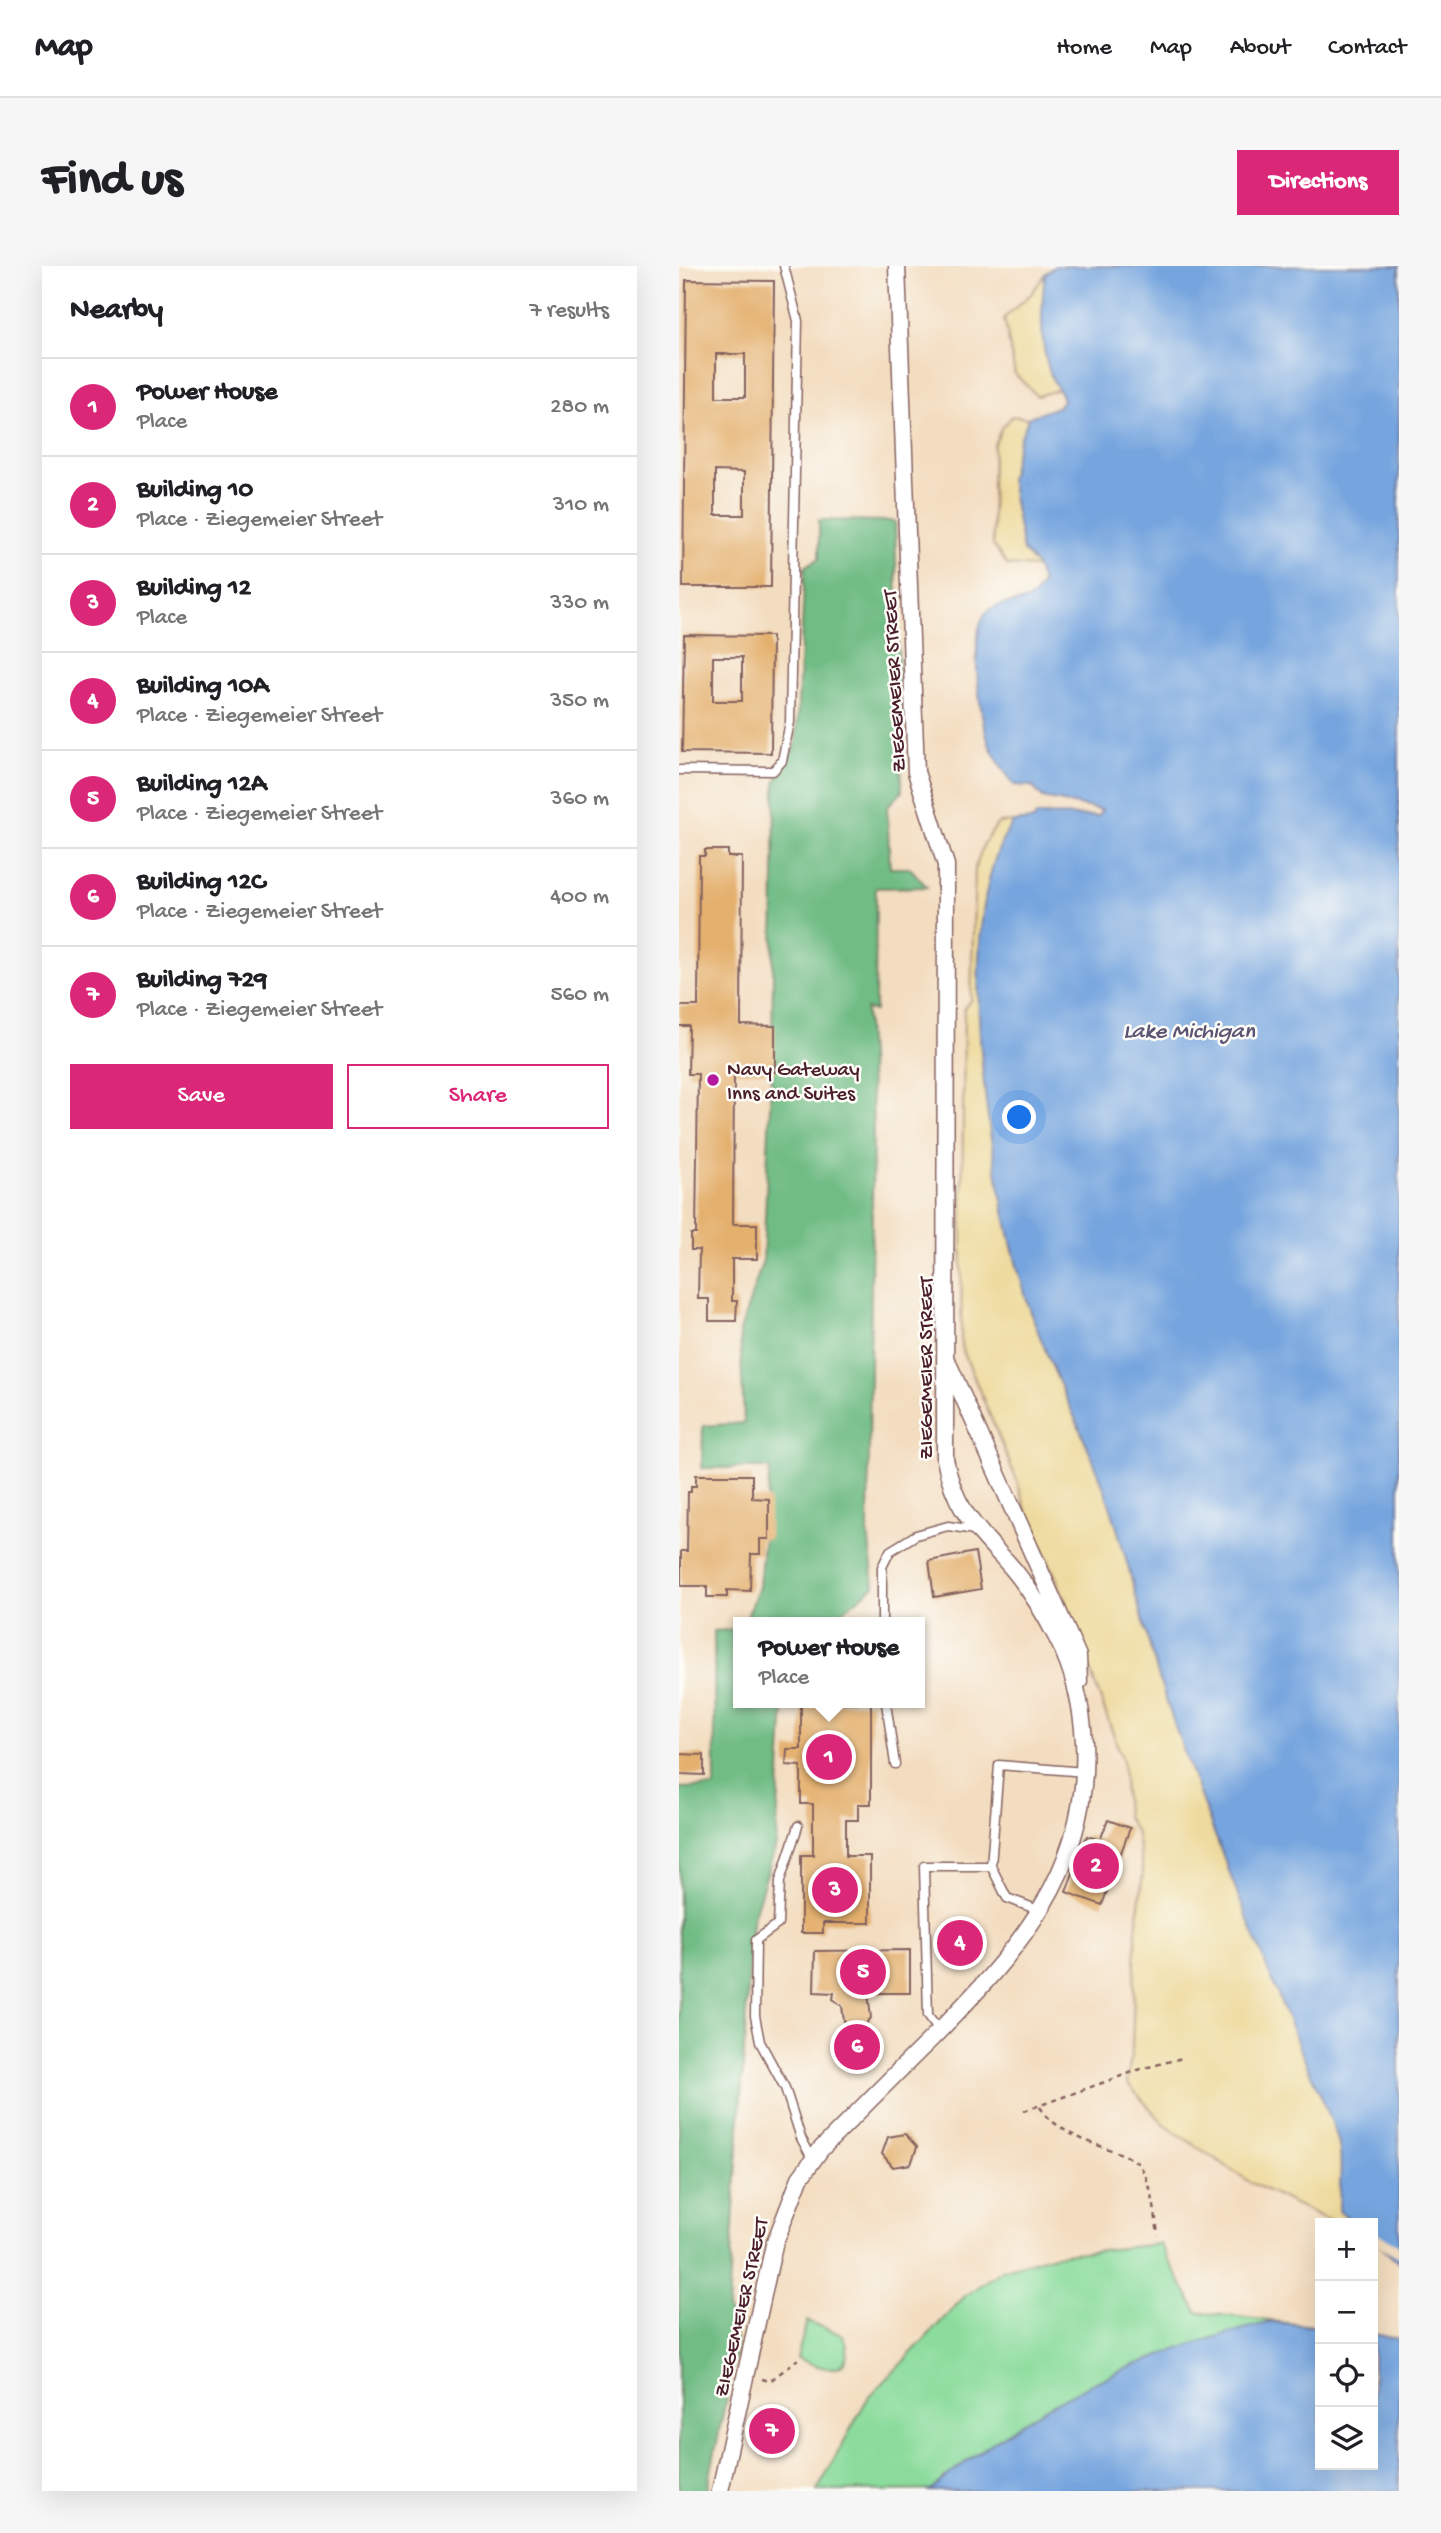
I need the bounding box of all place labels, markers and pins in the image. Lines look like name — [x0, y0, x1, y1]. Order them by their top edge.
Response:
place label: Navy Gateway Inns and Suites — [727, 1059, 860, 1108]
marker: Navy Gateway Inns and Suites — [705, 1072, 721, 1088]
pin: 1 — [806, 1731, 852, 1783]
pin: 2 — [1073, 1840, 1119, 1892]
pin: 3 — [812, 1864, 858, 1916]
pin: 4 — [937, 1917, 983, 1969]
pin: 5 — [840, 1946, 886, 1998]
pin: 6 — [834, 2021, 880, 2073]
pin: 7 — [749, 2405, 795, 2457]

